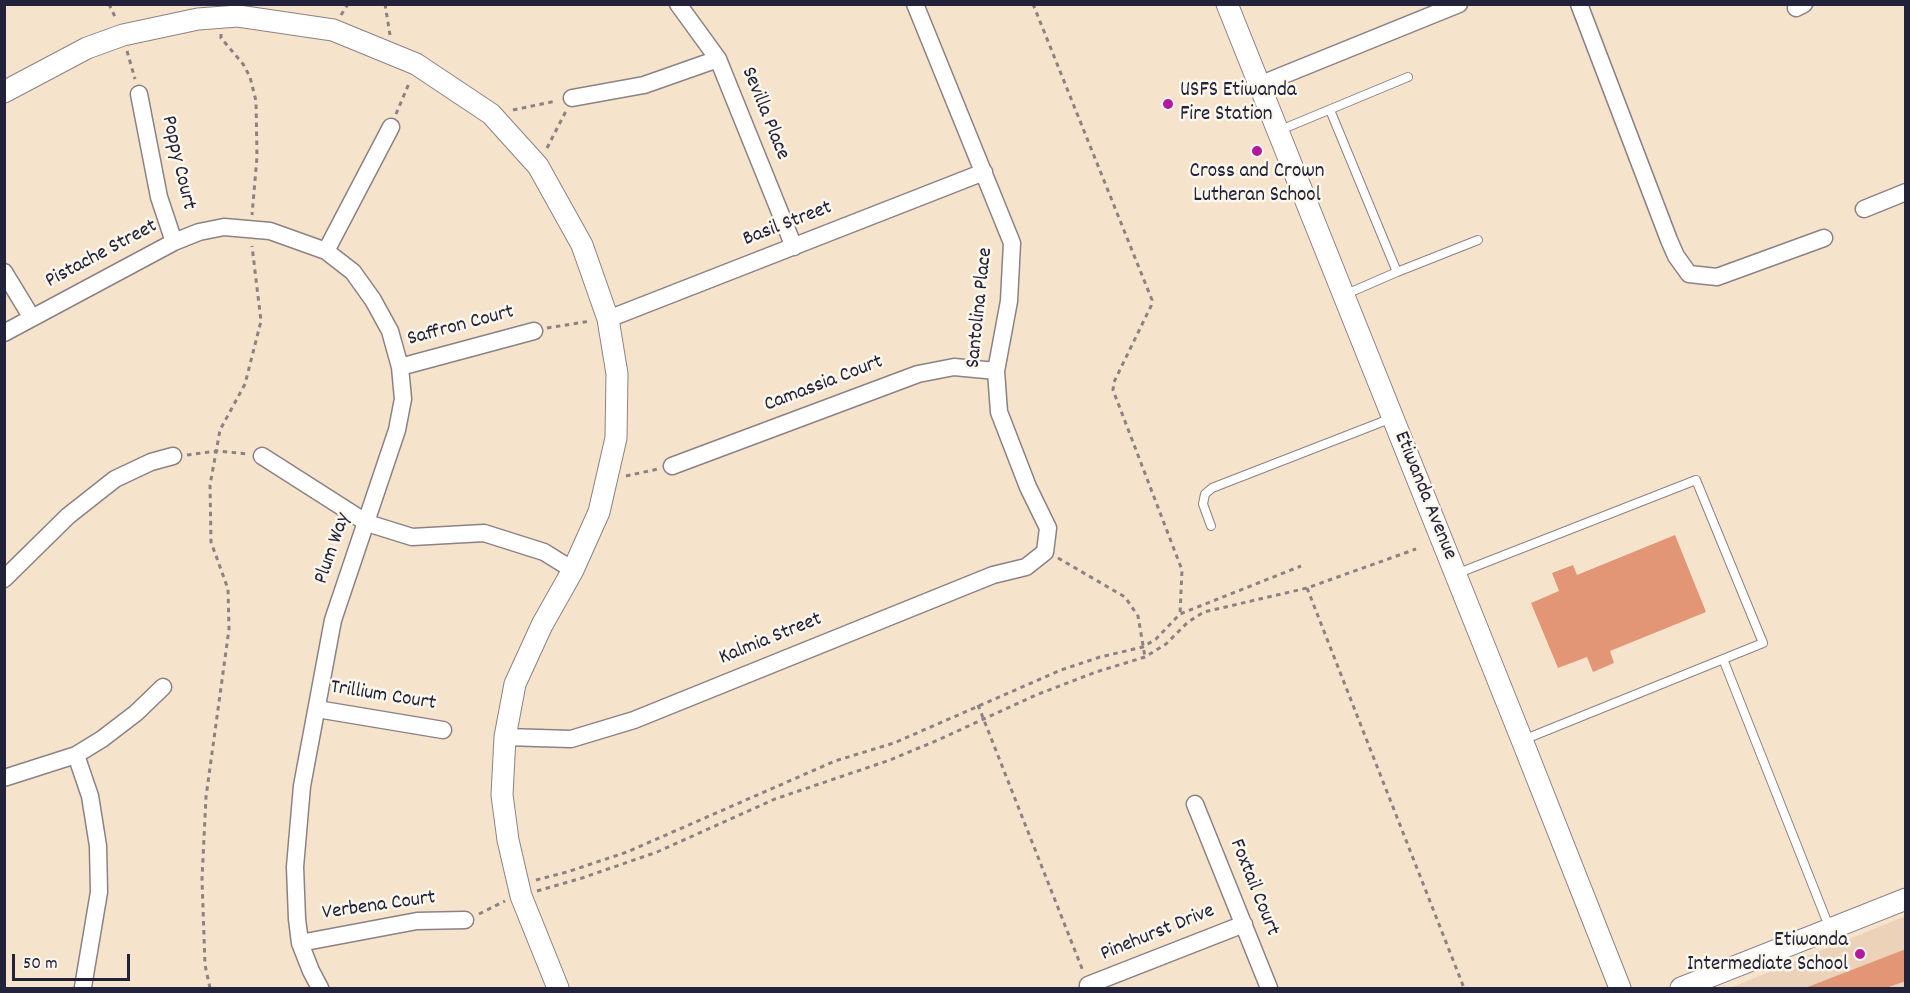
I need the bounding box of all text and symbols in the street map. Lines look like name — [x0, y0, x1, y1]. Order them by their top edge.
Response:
street label: Sevilla Place — [734, 64, 794, 164]
place label: USFS Etiwanda Fire Station — [1180, 79, 1297, 129]
marker: USFS Etiwanda Fire Station — [1161, 97, 1175, 111]
street label: Poppy Court — [154, 113, 200, 213]
marker: Cross and Crown Lutheran School — [1250, 144, 1264, 158]
place label: Cross and Crown Lutheran School — [1190, 160, 1324, 210]
street label: Basil Street — [740, 197, 836, 253]
street label: Pistache Street — [42, 215, 162, 295]
street label: Santolina Place — [962, 246, 1000, 370]
street label: Saffron Court — [405, 301, 517, 353]
street label: Camassia Court — [761, 351, 887, 419]
street label: Etiwanda Avenue — [1387, 428, 1461, 564]
street label: Plum Way — [310, 510, 358, 588]
street label: Kalmia Street — [716, 608, 826, 672]
street label: Trillium Court — [328, 676, 438, 718]
street label: Foxtail Court — [1222, 836, 1284, 940]
street label: Verbena Court — [321, 887, 437, 927]
street label: Pinehurst Drive — [1097, 900, 1219, 968]
place label: Etiwanda Intermediate School — [1687, 929, 1848, 979]
scale bar — [15, 942, 134, 980]
marker: Etiwanda Intermediate School — [1853, 947, 1867, 961]
text: 50 m — [23, 952, 58, 977]

